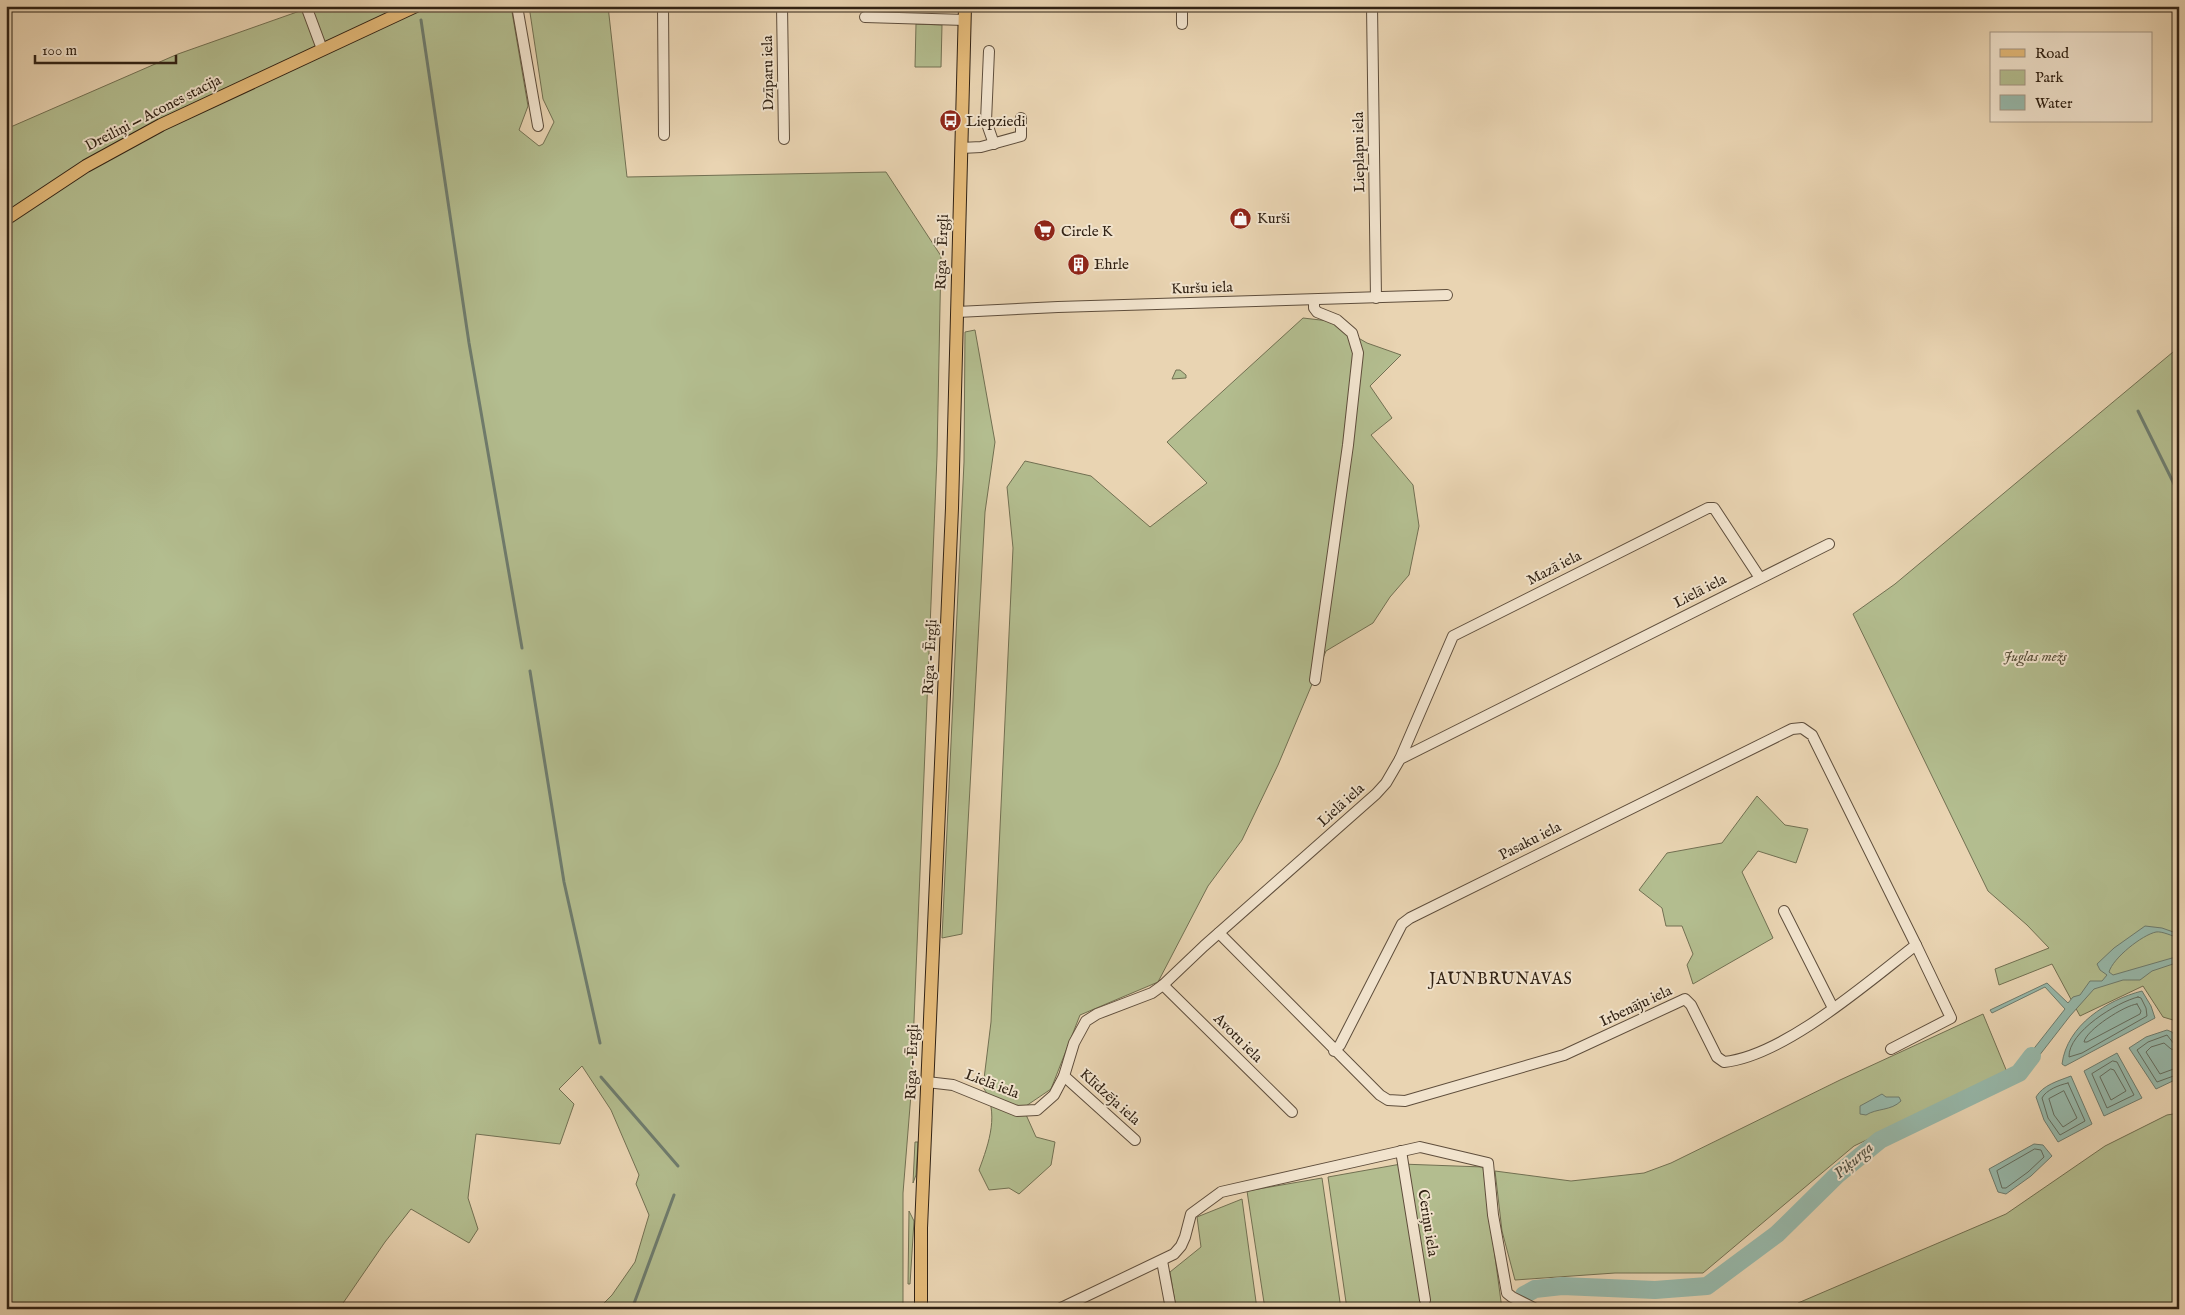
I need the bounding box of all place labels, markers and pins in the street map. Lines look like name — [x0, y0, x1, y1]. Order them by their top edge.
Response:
bus stop icon: Liepziedi — [938, 109, 962, 133]
place label: Liepziedi — [966, 112, 1025, 131]
shop icon: Kurši — [1229, 206, 1253, 230]
place label: Kurši — [1257, 209, 1290, 228]
supermarket icon: Circle K — [1033, 219, 1057, 243]
place label: Circle K — [1061, 222, 1113, 241]
building icon: Ehrle — [1066, 252, 1090, 276]
place label: Ehrle — [1094, 255, 1129, 274]

